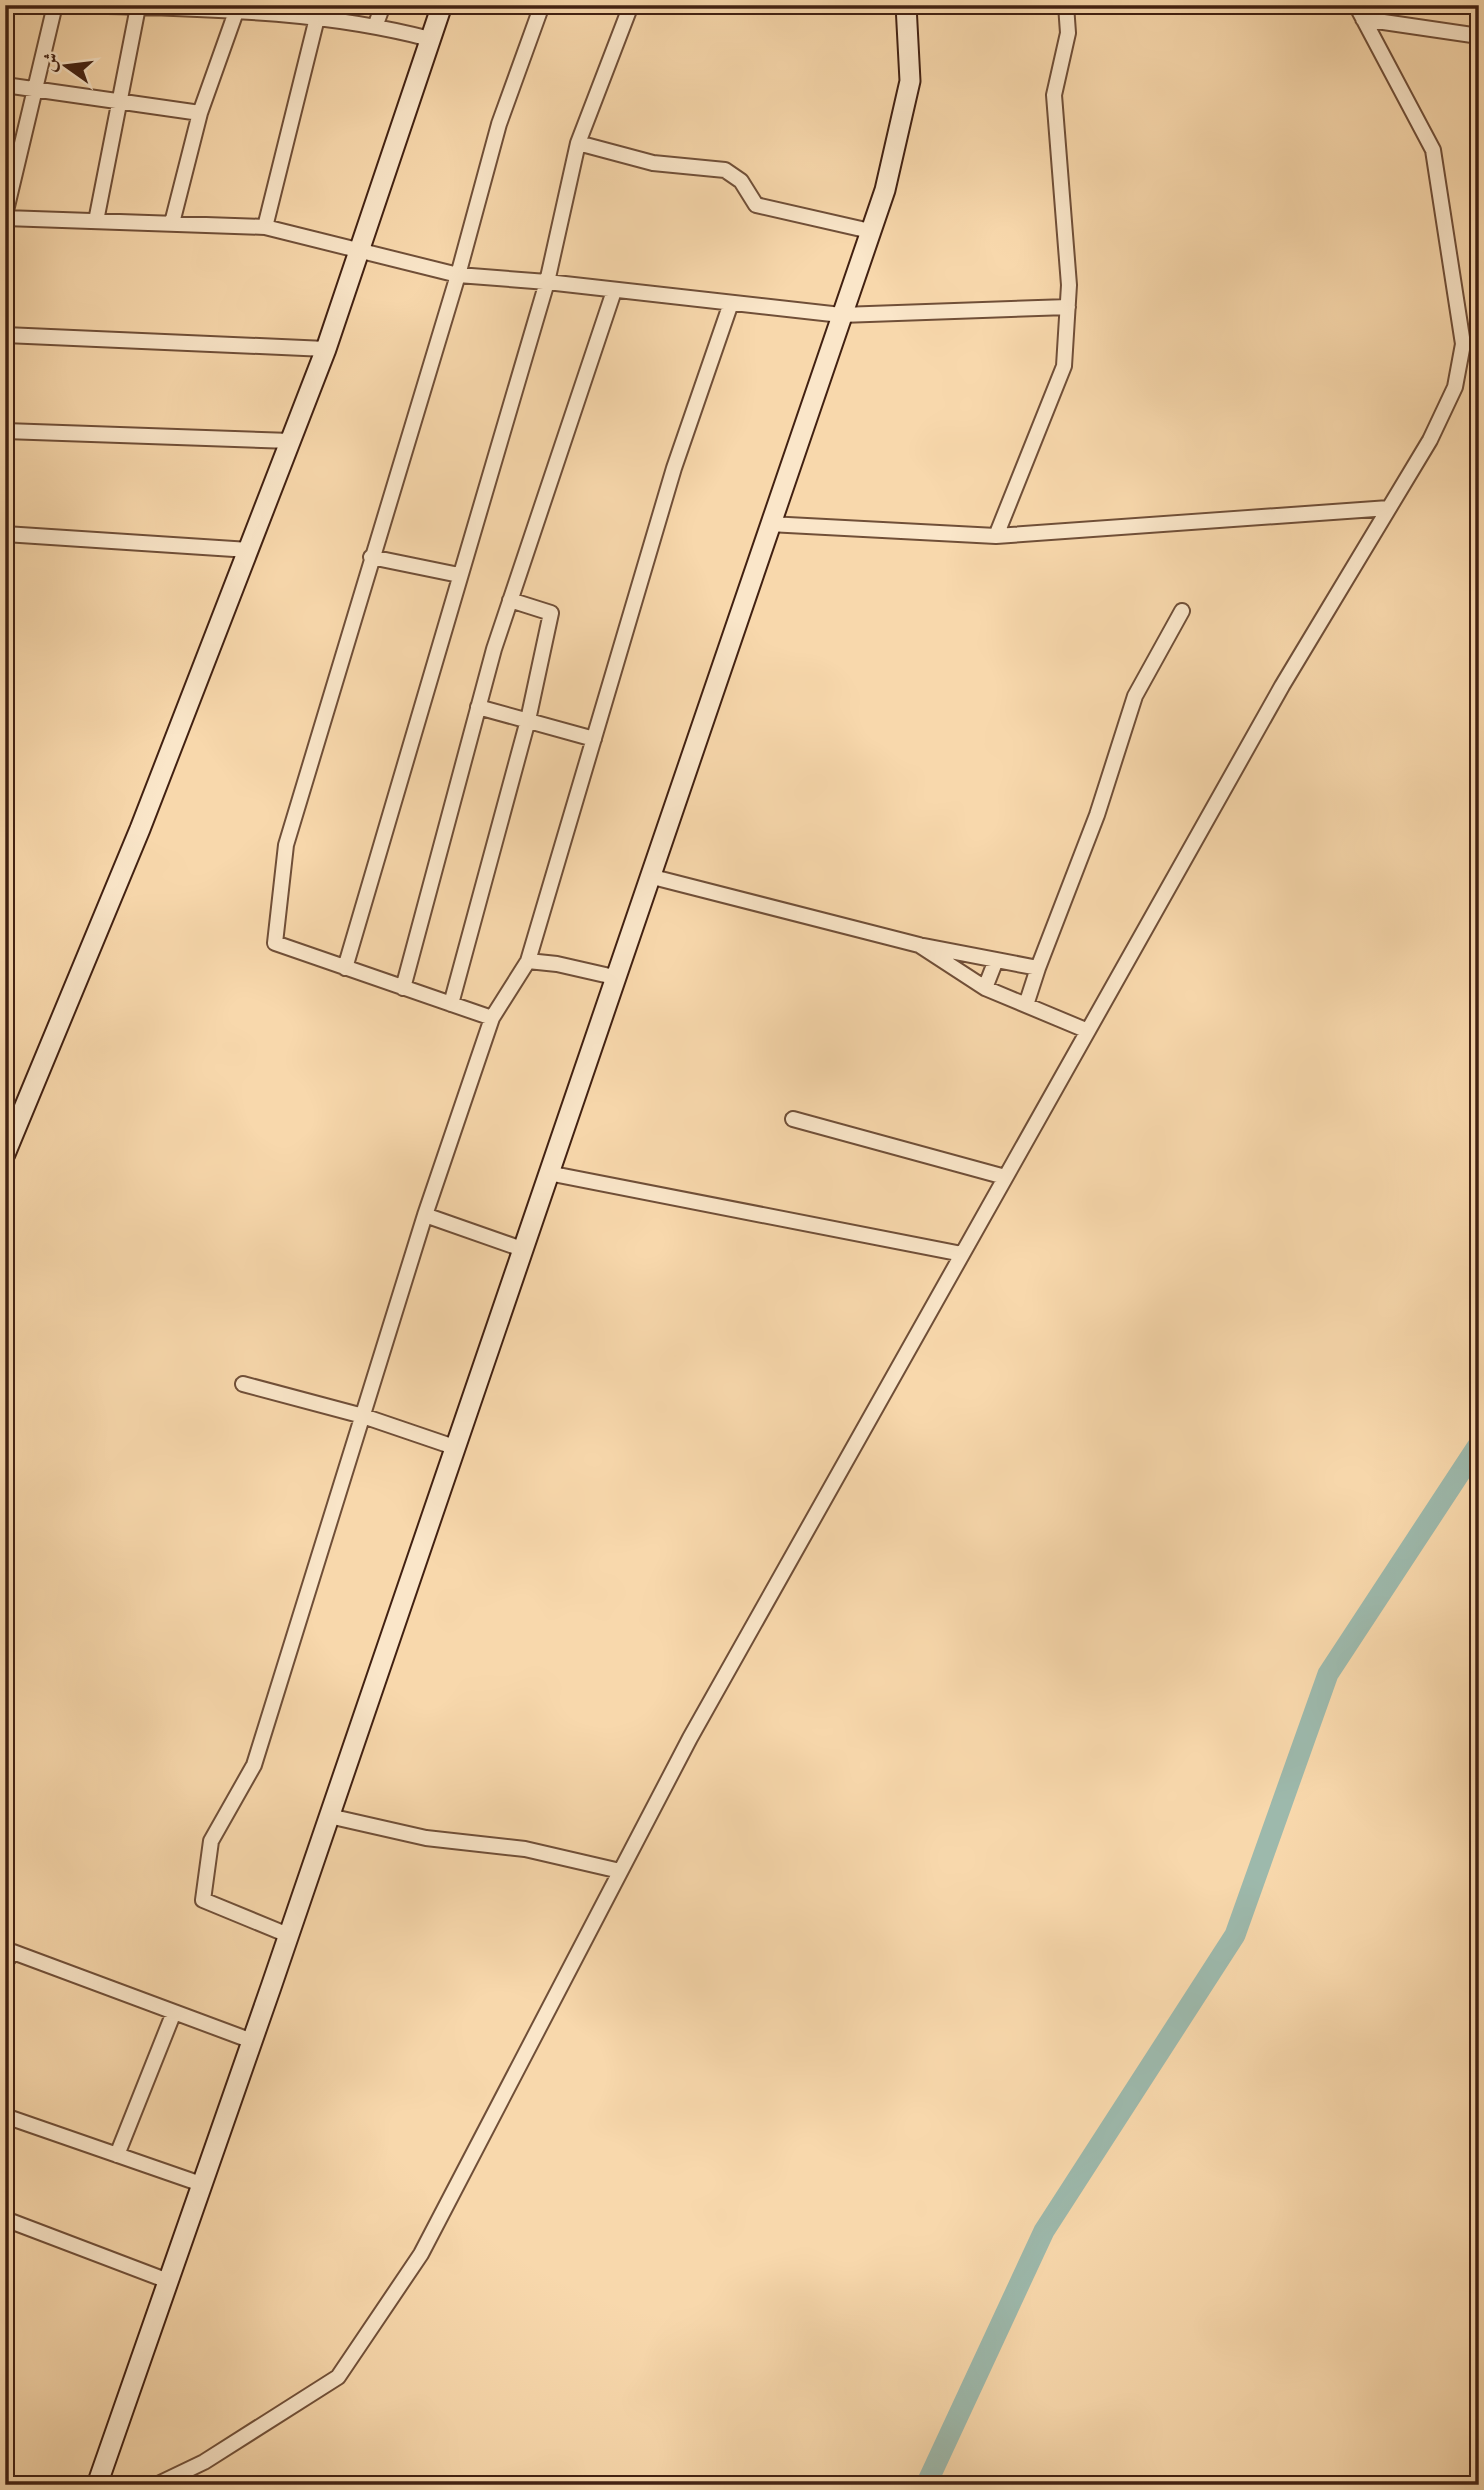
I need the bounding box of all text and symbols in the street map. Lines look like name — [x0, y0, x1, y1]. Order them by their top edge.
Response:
north arrow — [32, 32, 102, 102]
text: ش — [34, 49, 65, 74]

